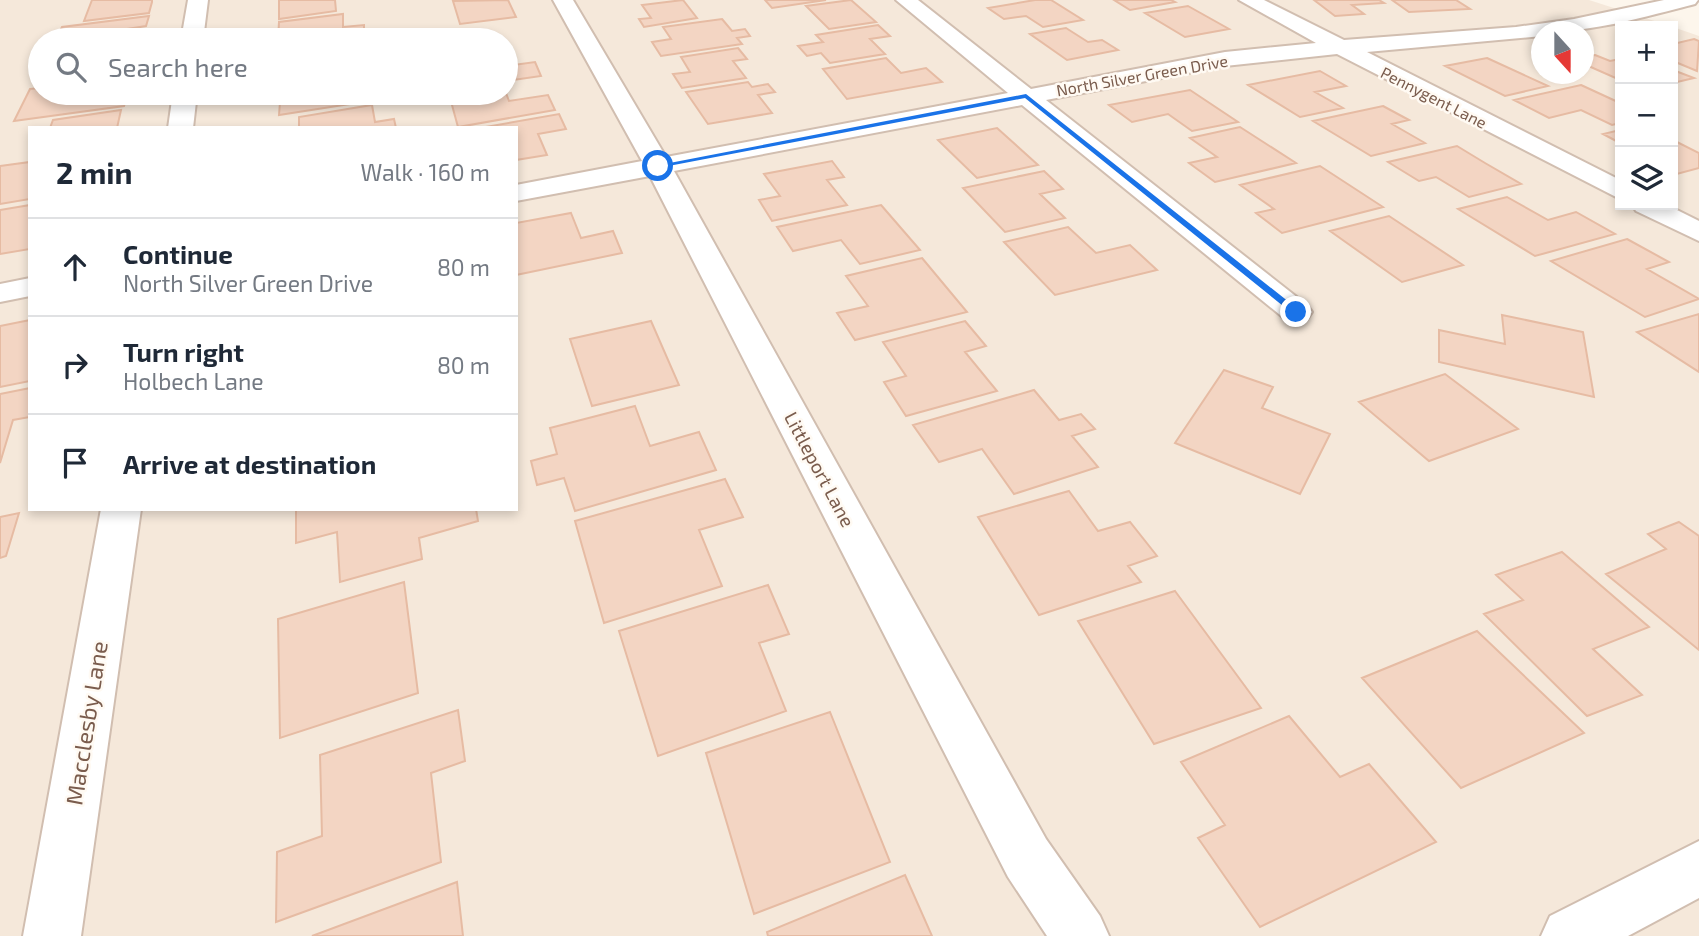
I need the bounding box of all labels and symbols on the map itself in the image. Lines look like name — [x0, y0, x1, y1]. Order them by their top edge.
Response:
north arrow — [1531, 21, 1594, 84]
street label: North Silver Green Drive — [1055, 51, 1229, 99]
street label: Pennygent Lane — [1378, 62, 1490, 132]
route start — [642, 150, 673, 181]
route end — [1280, 296, 1311, 327]
street label: Littleport Lane — [780, 407, 860, 531]
street label: Macclesby Lane — [59, 639, 113, 807]

